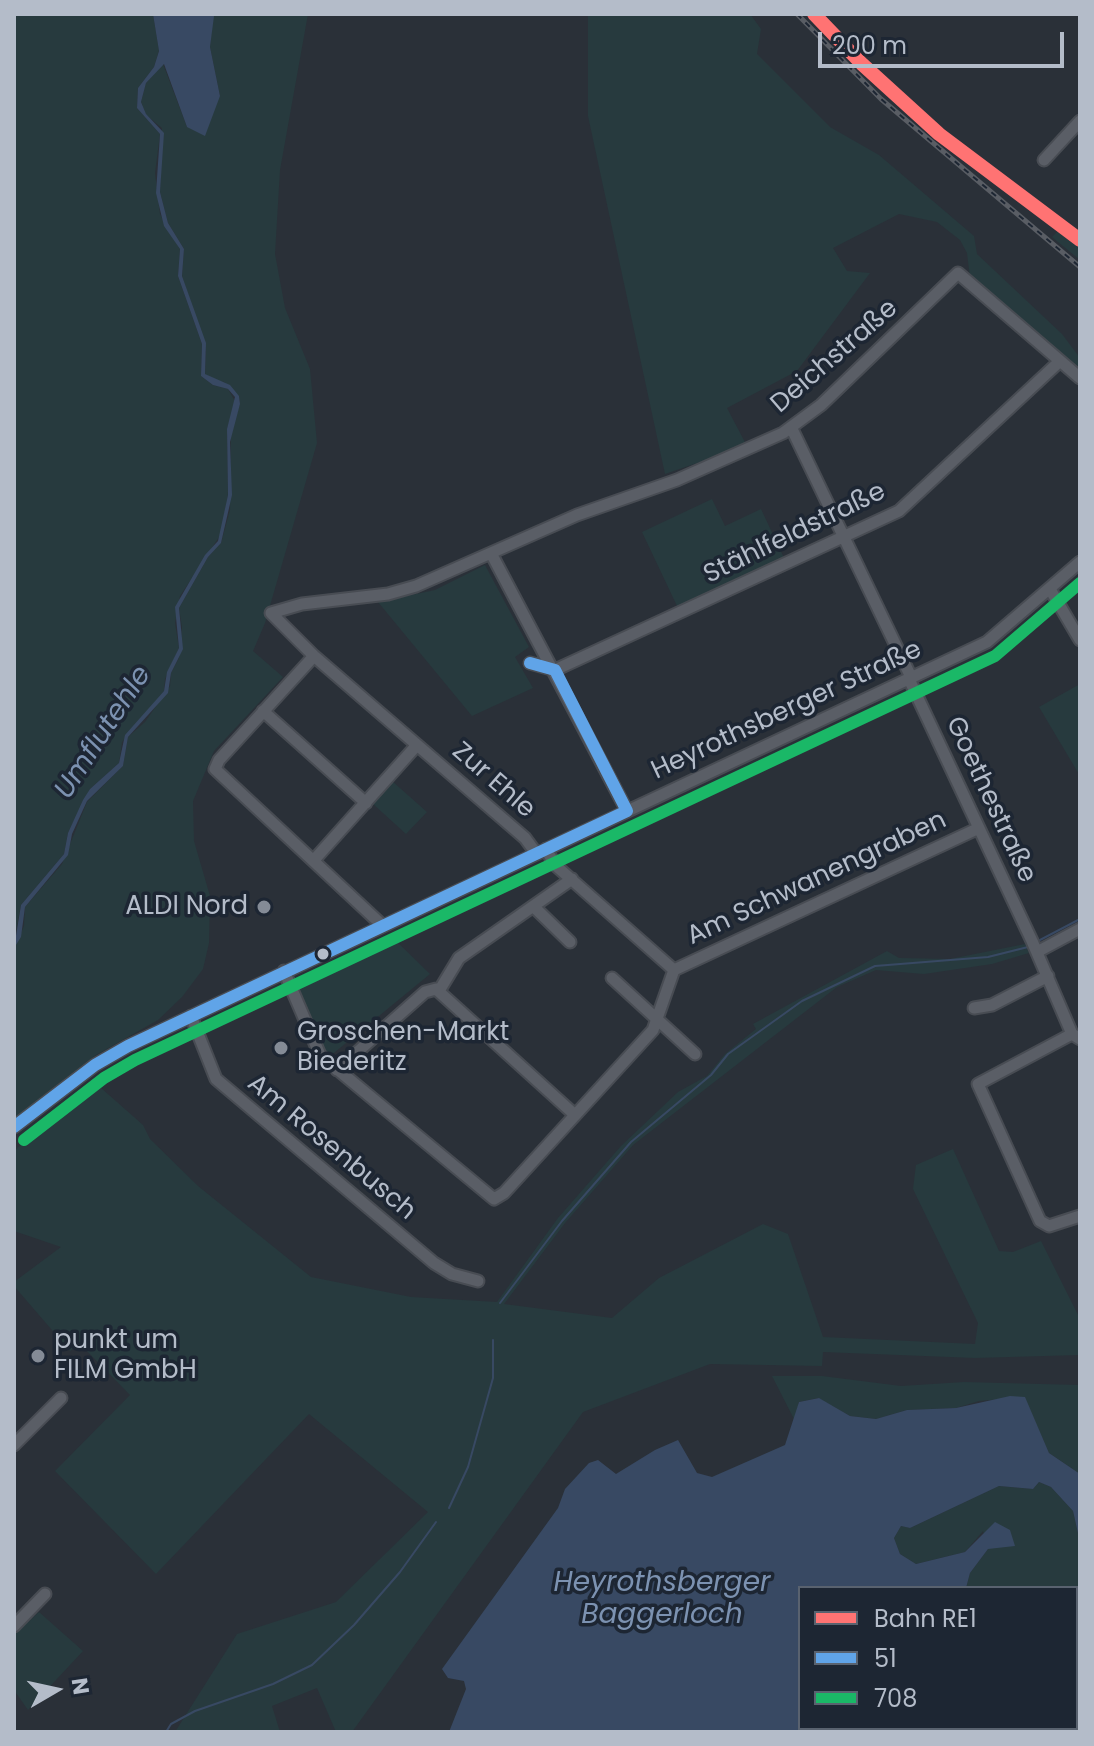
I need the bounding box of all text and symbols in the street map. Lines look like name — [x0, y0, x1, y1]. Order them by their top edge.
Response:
scale bar — [822, 16, 1068, 66]
text: 200 m — [832, 29, 907, 62]
street label: Deichstraße — [765, 294, 905, 420]
street label: Stählfeldstraße — [699, 477, 891, 591]
street label: Heyrothsberger Straße — [647, 635, 927, 787]
water label: Umflutehle — [49, 660, 159, 806]
street label: Goethestraße — [938, 712, 1042, 888]
street label: Zur Ehle — [445, 736, 541, 826]
street label: Am Schwanengraben — [682, 805, 952, 953]
place label: ALDI Nord — [125, 891, 248, 923]
marker: ALDI Nord — [255, 898, 273, 916]
unlabelled marker — [315, 946, 331, 962]
place label: Groschen-Markt Biederitz — [297, 1017, 509, 1078]
marker: Groschen-Markt Biederitz — [272, 1039, 290, 1057]
street label: Am Rosenbusch — [240, 1068, 422, 1228]
place label: punkt um FILM GmbH — [54, 1325, 197, 1386]
marker: punkt um FILM GmbH — [29, 1347, 47, 1365]
water label: Heyrothsberger Baggerloch — [553, 1567, 771, 1633]
legend — [798, 1586, 1078, 1730]
text: Bahn RE1 — [874, 1602, 977, 1635]
text: 51 — [874, 1642, 897, 1675]
north arrow — [16, 1650, 96, 1730]
text: N — [64, 1676, 97, 1697]
text: 708 — [874, 1682, 917, 1715]

